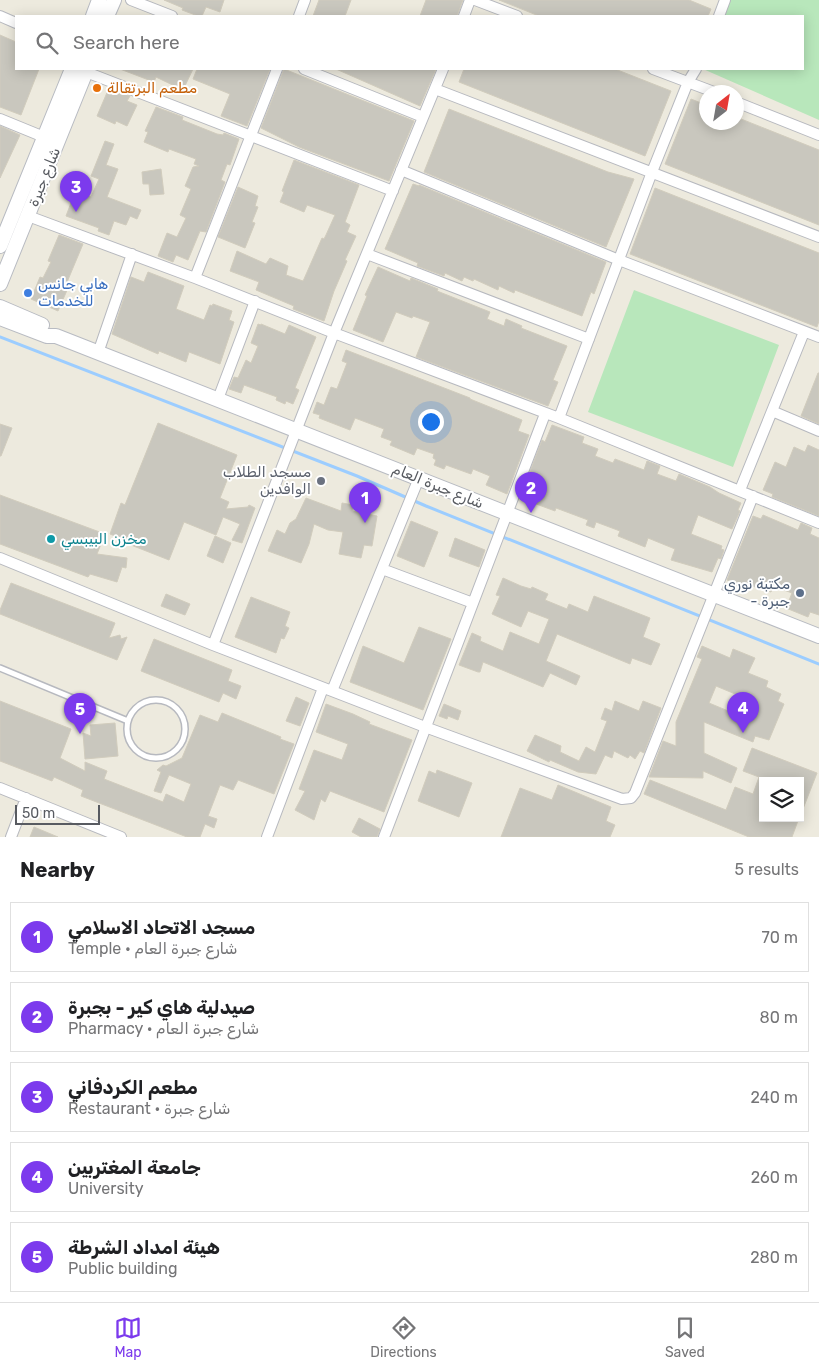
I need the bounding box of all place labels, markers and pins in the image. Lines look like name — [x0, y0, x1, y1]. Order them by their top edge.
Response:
place label: مطعم البرتقالة — [107, 79, 197, 98]
marker: مطعم البرتقالة — [91, 82, 103, 94]
pin: 3 — [60, 171, 92, 212]
place label: هابي جانس للخدمات — [38, 275, 108, 310]
marker: هابي جانس للخدمات — [22, 287, 34, 299]
place label: مسجد الطلاب الوافدين — [223, 463, 311, 498]
pin: 2 — [515, 472, 547, 513]
marker: مسجد الطلاب الوافدين — [315, 475, 327, 487]
pin: 1 — [349, 482, 381, 523]
place label: مخزن البيبسي — [61, 530, 147, 551]
marker: مخزن البيبسي — [45, 533, 57, 545]
place label: مكتبة نوري - جبرة — [724, 575, 790, 610]
marker: مكتبة نوري - جبرة — [794, 587, 806, 599]
pin: 4 — [727, 692, 759, 733]
pin: 5 — [64, 693, 96, 734]

